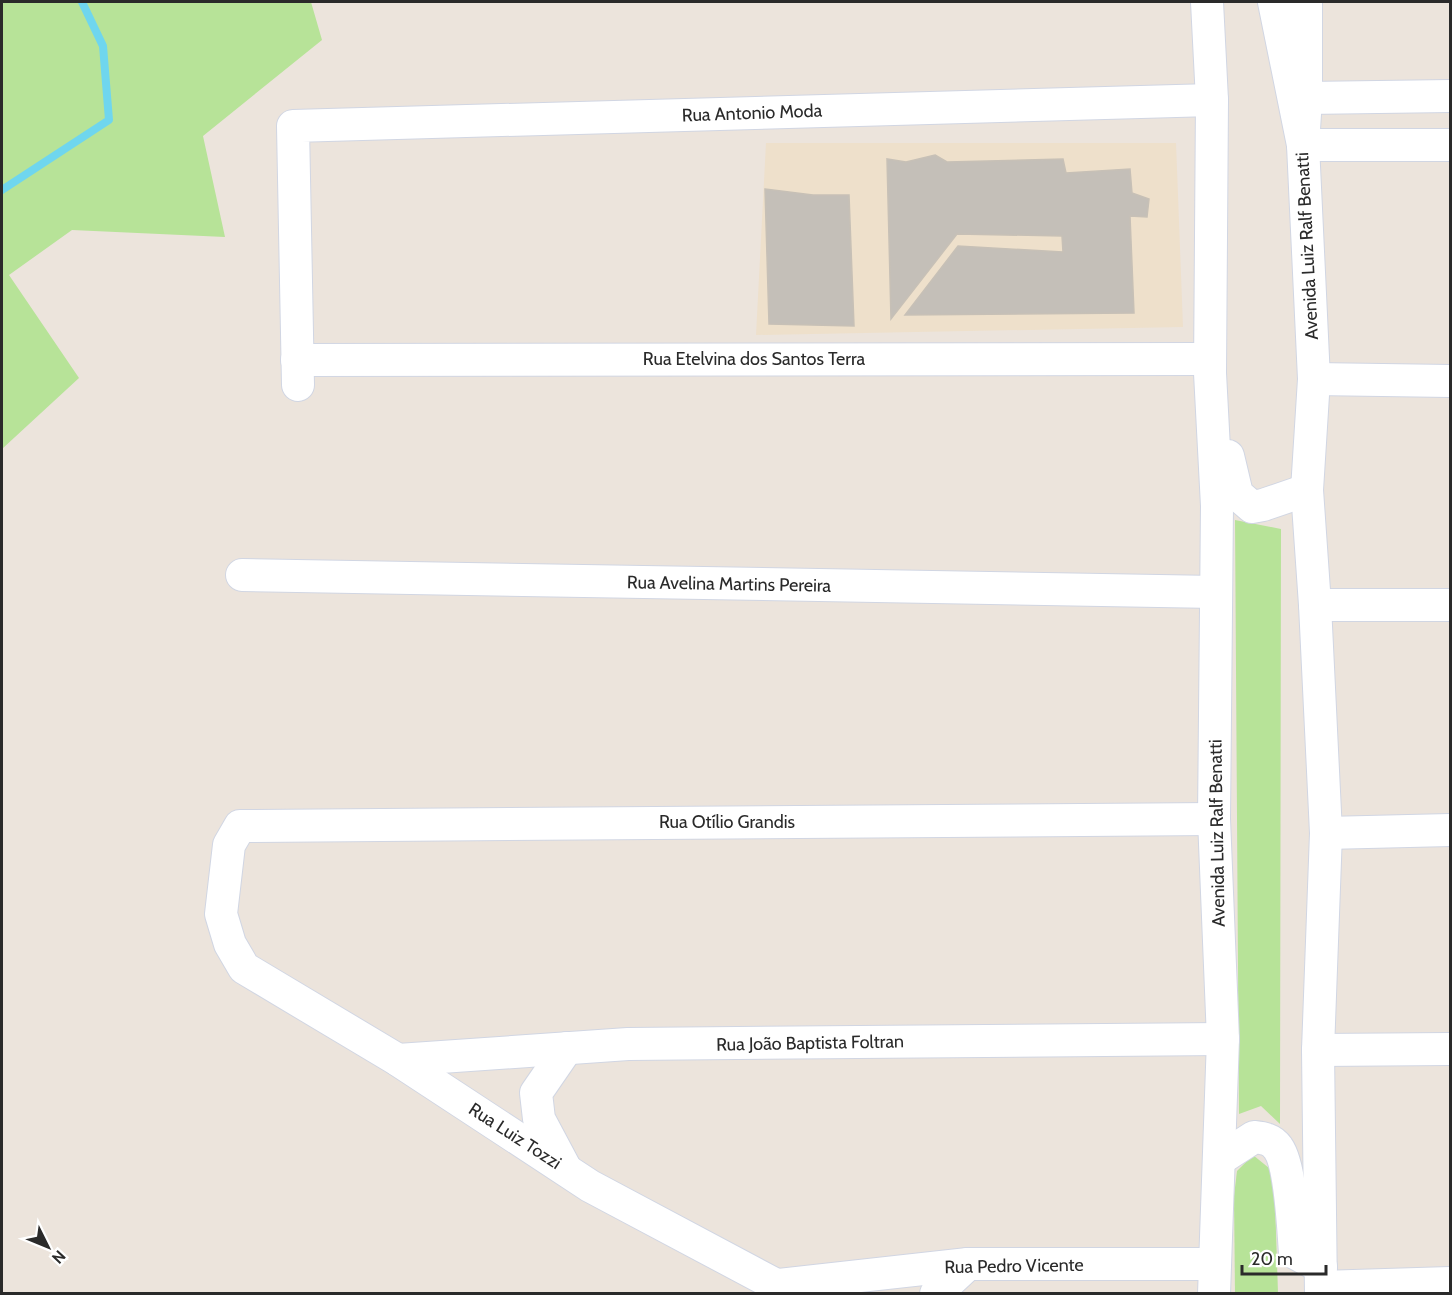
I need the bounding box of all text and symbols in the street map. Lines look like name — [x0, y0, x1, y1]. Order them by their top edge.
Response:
street label: Rua Antonio Moda — [681, 100, 823, 126]
street label: Avenida Luiz Ralf Benatti — [1291, 152, 1323, 340]
street label: Rua Etelvina dos Santos Terra — [643, 348, 866, 370]
street label: Rua Avelina Martins Pereira — [627, 571, 832, 597]
street label: Avenida Luiz Ralf Benatti — [1204, 739, 1230, 927]
street label: Rua Otílio Grandis — [659, 811, 795, 833]
street label: Rua João Baptista Foltran — [716, 1030, 904, 1056]
street label: Rua Luiz Tozzi — [465, 1098, 565, 1174]
north arrow — [18, 1217, 78, 1277]
scale bar — [1242, 1238, 1326, 1276]
text: N — [48, 1246, 69, 1268]
text: 20 m — [1251, 1248, 1293, 1270]
street label: Rua Pedro Vicente — [944, 1254, 1084, 1278]

